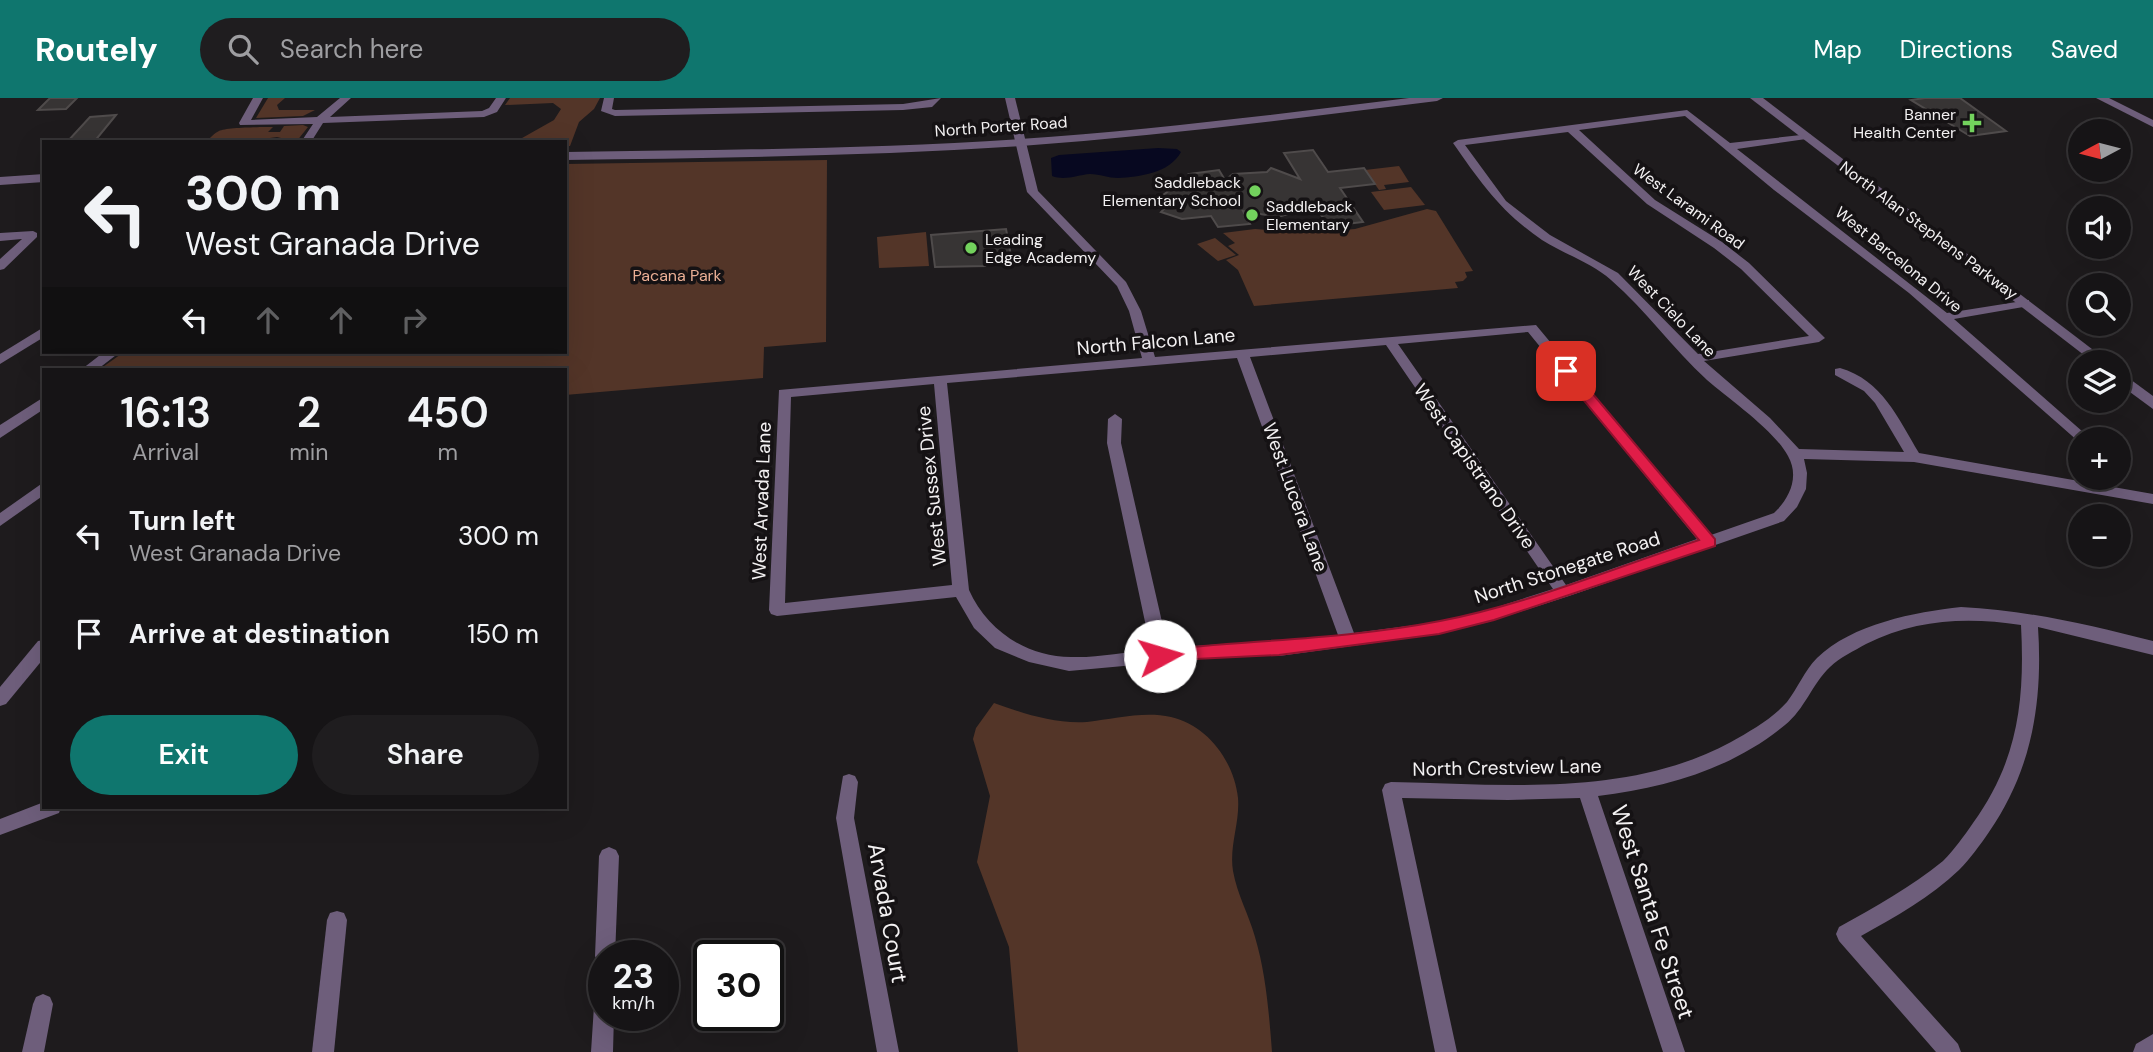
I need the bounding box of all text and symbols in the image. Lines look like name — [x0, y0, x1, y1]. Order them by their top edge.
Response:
search box — [200, 18, 690, 81]
text: Routely — [35, 28, 158, 71]
icon: search — [224, 30, 262, 68]
text: Search here — [280, 32, 423, 66]
text: Map — [1814, 34, 1862, 65]
text: Directions — [1900, 34, 2013, 65]
text: Saved — [2051, 34, 2118, 65]
place label: Banner Health Center — [1853, 104, 1956, 143]
street label: North Porter Road — [934, 111, 1068, 142]
marker: Banner Health Center — [1962, 113, 1982, 133]
north arrow — [2068, 119, 2132, 182]
map controls — [2068, 119, 2131, 567]
street label: North Alan Stephens Parkway — [1835, 157, 2022, 304]
street label: West Larami Road — [1629, 159, 1749, 254]
text: 300 m — [185, 161, 341, 225]
icon: left — [70, 168, 161, 259]
place label: Saddleback Elementary School — [1103, 172, 1241, 211]
marker: Saddleback Elementary School — [1247, 183, 1263, 199]
place label: Saddleback Elementary — [1266, 196, 1353, 235]
button: sound — [2068, 196, 2131, 259]
street label: West Barcelona Drive — [1831, 202, 1966, 317]
marker: Saddleback Elementary — [1244, 207, 1260, 223]
text: West Granada Drive — [185, 223, 480, 265]
place label: Leading Edge Academy — [985, 229, 1096, 268]
marker: Leading Edge Academy — [963, 240, 979, 256]
street label: West Cielo Lane — [1623, 261, 1721, 361]
park label: Pacana Park — [632, 265, 722, 286]
button: search — [2068, 273, 2131, 336]
icon: left — [176, 301, 214, 339]
icon: ahead — [249, 301, 287, 339]
icon: ahead — [322, 301, 360, 339]
icon: right — [395, 301, 433, 339]
street label: North Falcon Lane — [1076, 322, 1236, 361]
pin — [1536, 341, 1596, 401]
button: layers — [2068, 350, 2131, 413]
icon: arrive — [1547, 352, 1585, 390]
street label: West Capistrano Drive — [1408, 379, 1541, 554]
text: 16:13 — [120, 385, 211, 440]
text: 2 — [297, 385, 321, 440]
text: 450 — [407, 385, 489, 440]
street label: West Sussex Drive — [911, 405, 952, 567]
street label: West Lucera Lane — [1257, 419, 1334, 575]
street label: West Arvada Lane — [746, 421, 777, 581]
button: + — [2068, 427, 2131, 490]
text: Arrival — [132, 437, 199, 467]
text: min — [289, 437, 329, 467]
text: m — [438, 437, 458, 467]
text: Turn left — [129, 504, 236, 538]
button: − — [2068, 504, 2131, 567]
icon: left — [70, 517, 108, 555]
text: 300 m — [458, 519, 539, 553]
street label: North Stonegate Road — [1471, 526, 1663, 609]
text: West Granada Drive — [129, 538, 341, 568]
icon: arrive — [70, 615, 108, 653]
text: Arrive at destination — [129, 617, 390, 651]
text: 150 m — [467, 617, 539, 651]
position arrow — [1123, 619, 1197, 693]
button: Exit — [70, 715, 298, 795]
button: Share — [312, 715, 539, 795]
street label: North Crestview Lane — [1412, 753, 1602, 782]
street label: West Santa Fe Street — [1604, 801, 1702, 1023]
street label: Arvada Court — [861, 841, 915, 985]
speed limit sign: 30 — [693, 940, 784, 1031]
text: 23 — [613, 953, 654, 999]
text: km/h — [612, 991, 655, 1015]

